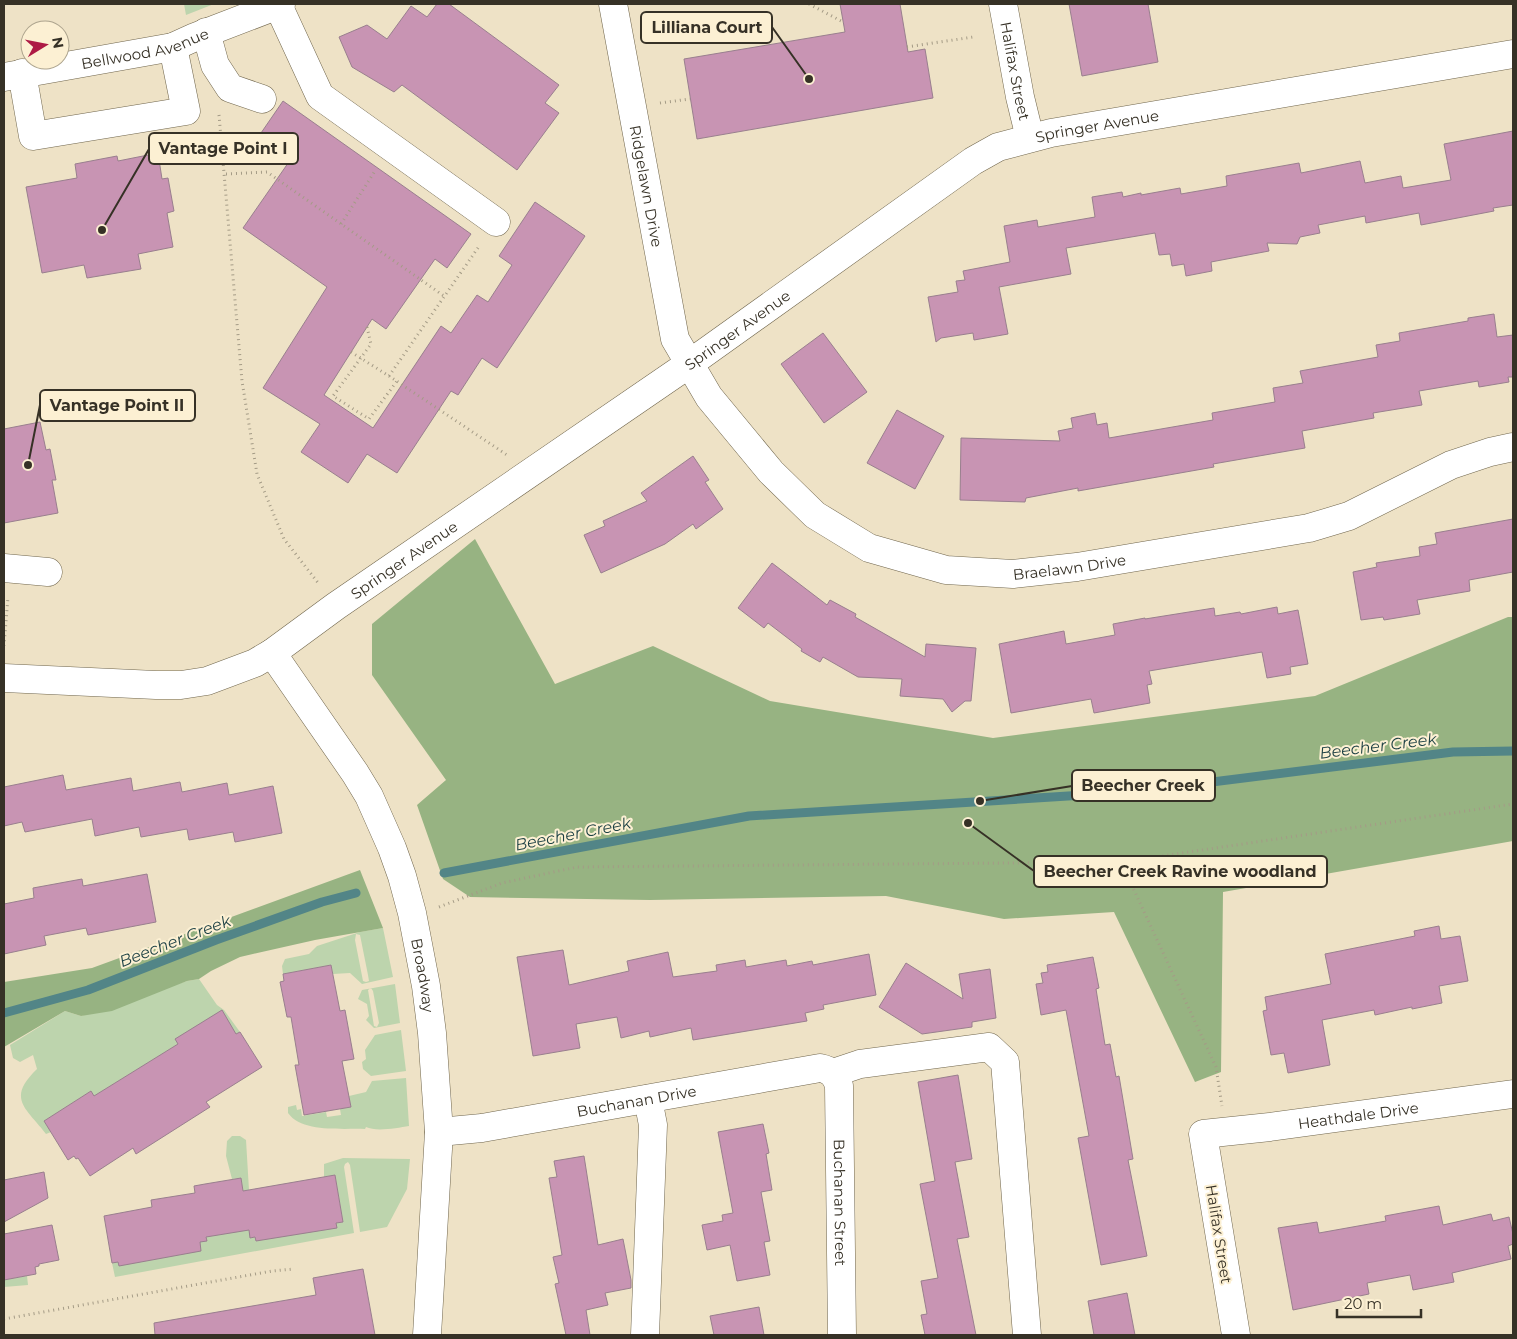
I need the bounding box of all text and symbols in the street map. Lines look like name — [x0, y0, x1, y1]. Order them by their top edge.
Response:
callout: Lilliana Court — [641, 12, 772, 43]
text: Lilliana Court — [651, 18, 763, 37]
north arrow — [20, 20, 70, 70]
street label: Halifax Street — [997, 20, 1035, 122]
street label: Bellwood Avenue — [80, 23, 211, 73]
text: N — [48, 36, 68, 50]
street label: Springer Avenue — [1033, 105, 1160, 146]
street label: Ridgelawn Drive — [626, 123, 667, 248]
callout: Vantage Point I — [149, 133, 298, 164]
text: Vantage Point I — [157, 139, 288, 158]
street label: Springer Avenue — [681, 285, 794, 374]
callout: Vantage Point II — [40, 390, 195, 421]
text: Vantage Point II — [49, 396, 184, 415]
street label: Springer Avenue — [347, 516, 461, 603]
street label: Braelawn Drive — [1012, 549, 1127, 583]
water label: Beecher Creek — [1318, 729, 1439, 763]
callout: Beecher Creek — [1072, 770, 1215, 801]
text: Beecher Creek — [1081, 776, 1205, 795]
water label: Beecher Creek — [513, 813, 634, 855]
callout: Beecher Creek Ravine woodland — [1034, 856, 1327, 887]
text: Beecher Creek Ravine woodland — [1043, 862, 1317, 881]
water label: Beecher Creek — [117, 910, 235, 971]
street label: Broadway — [408, 936, 439, 1014]
street label: Buchanan Drive — [575, 1081, 698, 1121]
street label: Heathdale Drive — [1297, 1097, 1420, 1133]
street label: Buchanan Street — [830, 1139, 851, 1266]
street label: Halifax Street — [1202, 1183, 1236, 1285]
scale bar — [1337, 1286, 1421, 1318]
text: 20 m — [1344, 1294, 1382, 1313]

